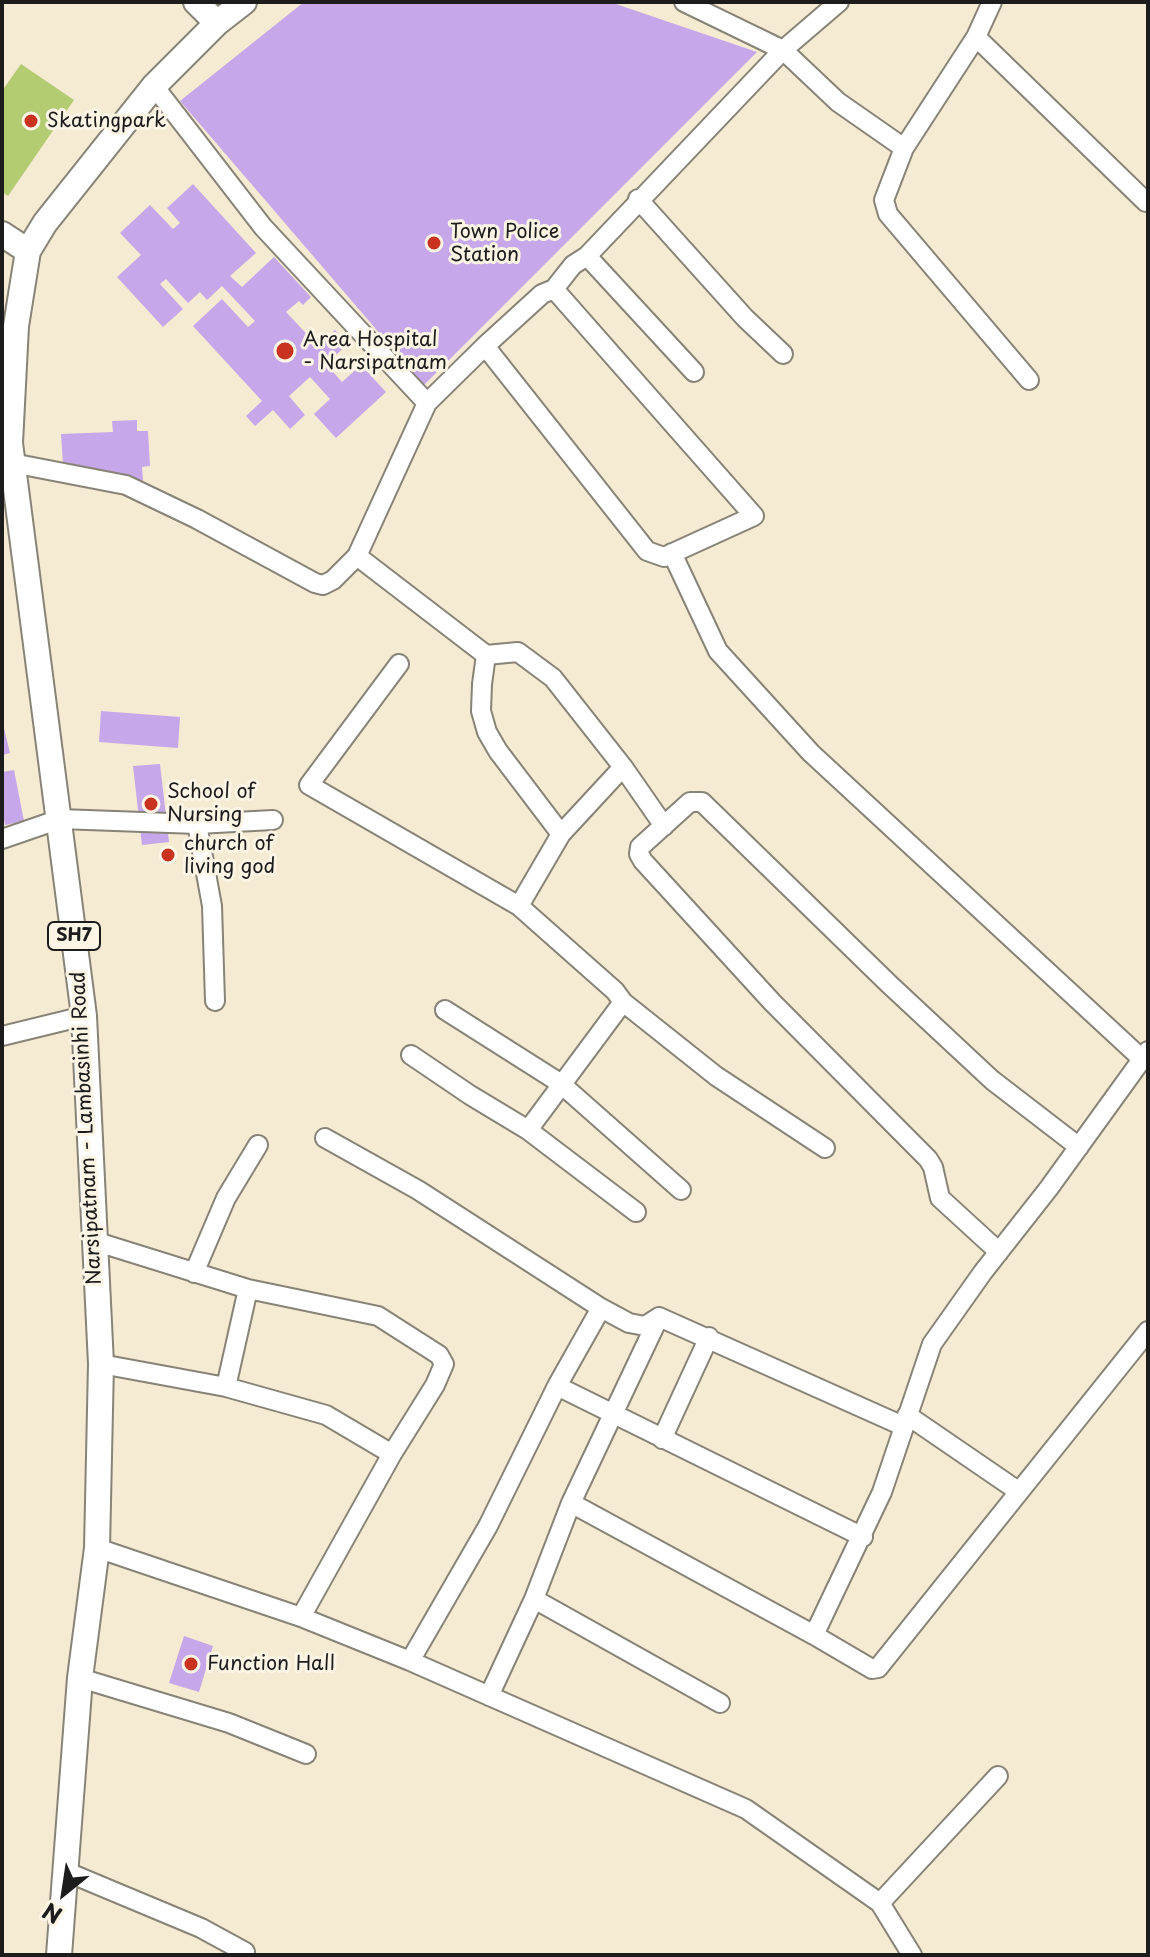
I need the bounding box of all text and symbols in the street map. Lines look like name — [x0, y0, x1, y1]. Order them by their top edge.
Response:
place label: Skatingpark — [47, 109, 166, 133]
marker: Skatingpark — [22, 112, 40, 130]
place label: Town Police Station — [450, 220, 559, 267]
marker: Town Police Station — [425, 234, 443, 252]
place label: Area Hospital - Narsipatnam — [303, 328, 447, 375]
marker: Area Hospital - Narsipatnam — [274, 340, 296, 362]
place label: School of Nursing — [167, 780, 255, 827]
marker: School of Nursing — [142, 795, 160, 813]
place label: church of living god — [184, 832, 275, 879]
marker: church of living god — [159, 846, 177, 864]
road number: SH7 — [48, 922, 100, 950]
street label: Narsipatnam - Lambasinhi Road — [67, 971, 107, 1285]
place label: Function Hall — [207, 1652, 335, 1676]
marker: Function Hall — [182, 1655, 200, 1673]
north arrow — [24, 1853, 104, 1933]
text: N — [36, 1896, 68, 1933]

